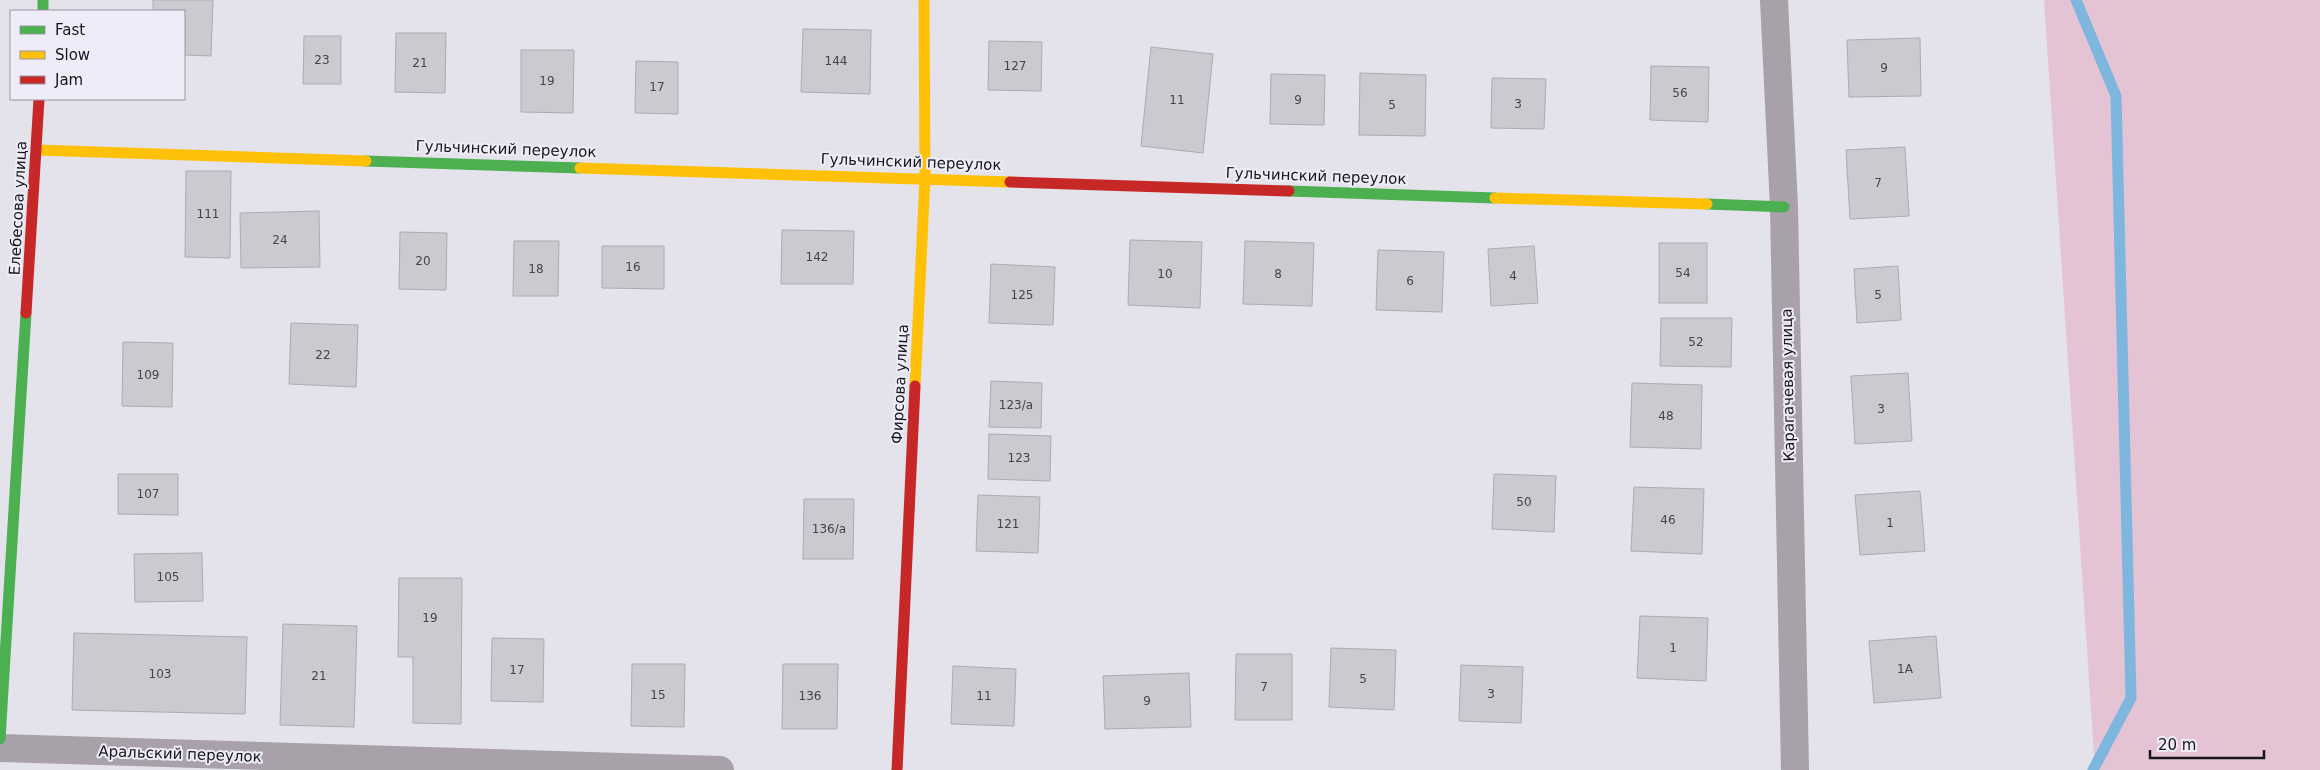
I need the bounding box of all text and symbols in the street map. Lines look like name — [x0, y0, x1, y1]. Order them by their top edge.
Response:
legend — [10, 10, 185, 100]
text: Fast — [55, 21, 85, 39]
text: Slow — [55, 46, 90, 64]
house number: 23 — [314, 53, 330, 67]
house number: 144 — [825, 54, 847, 68]
house number: 21 — [412, 56, 428, 70]
house number: 127 — [1004, 59, 1026, 73]
house number: 9 — [1880, 61, 1888, 75]
text: Jam — [54, 71, 83, 89]
house number: 19 — [539, 74, 555, 88]
house number: 17 — [649, 80, 665, 94]
house number: 56 — [1672, 86, 1688, 100]
house number: 11 — [1169, 93, 1185, 107]
house number: 9 — [1294, 93, 1302, 107]
house number: 3 — [1514, 97, 1522, 111]
house number: 5 — [1388, 98, 1396, 112]
street label: Гульчинский переулок — [415, 137, 597, 161]
street label: Елебесова улица — [5, 140, 31, 276]
street label: Гульчинский переулок — [820, 150, 1002, 174]
street label: Гульчинский переулок — [1225, 164, 1407, 188]
house number: 7 — [1874, 176, 1882, 190]
house number: 111 — [197, 207, 219, 221]
house number: 24 — [272, 233, 288, 247]
house number: 142 — [806, 250, 828, 264]
house number: 20 — [415, 254, 431, 268]
house number: 16 — [625, 260, 641, 274]
house number: 18 — [528, 262, 544, 276]
house number: 54 — [1675, 266, 1691, 280]
house number: 10 — [1157, 267, 1173, 281]
house number: 8 — [1274, 267, 1282, 281]
house number: 4 — [1509, 269, 1517, 283]
house number: 6 — [1406, 274, 1414, 288]
house number: 125 — [1011, 288, 1033, 302]
house number: 5 — [1874, 288, 1882, 302]
street label: Карагачевая улица — [1778, 308, 1798, 462]
street label: Фирсова улица — [888, 324, 912, 444]
house number: 52 — [1688, 335, 1704, 349]
house number: 22 — [315, 348, 331, 362]
house number: 109 — [137, 368, 159, 382]
house number: 123/а — [999, 398, 1033, 412]
house number: 3 — [1877, 402, 1885, 416]
house number: 48 — [1658, 409, 1674, 423]
house number: 123 — [1008, 451, 1030, 465]
house number: 107 — [137, 487, 159, 501]
house number: 50 — [1516, 495, 1532, 509]
house number: 46 — [1660, 513, 1676, 527]
house number: 1 — [1886, 516, 1894, 530]
house number: 121 — [997, 517, 1019, 531]
house number: 136/а — [812, 522, 846, 536]
house number: 105 — [157, 570, 179, 584]
house number: 19 — [422, 611, 438, 625]
house number: 1 — [1669, 641, 1677, 655]
house number: 1А — [1897, 662, 1914, 676]
house number: 17 — [509, 663, 525, 677]
house number: 103 — [149, 667, 171, 681]
house number: 21 — [311, 669, 327, 683]
house number: 5 — [1359, 672, 1367, 686]
house number: 7 — [1260, 680, 1268, 694]
house number: 3 — [1487, 687, 1495, 701]
house number: 15 — [650, 688, 666, 702]
house number: 136 — [799, 689, 821, 703]
house number: 11 — [976, 689, 992, 703]
house number: 9 — [1143, 694, 1151, 708]
scale bar — [2150, 728, 2264, 760]
text: 20 m — [2158, 736, 2196, 754]
street label: Аральский переулок — [98, 742, 262, 766]

